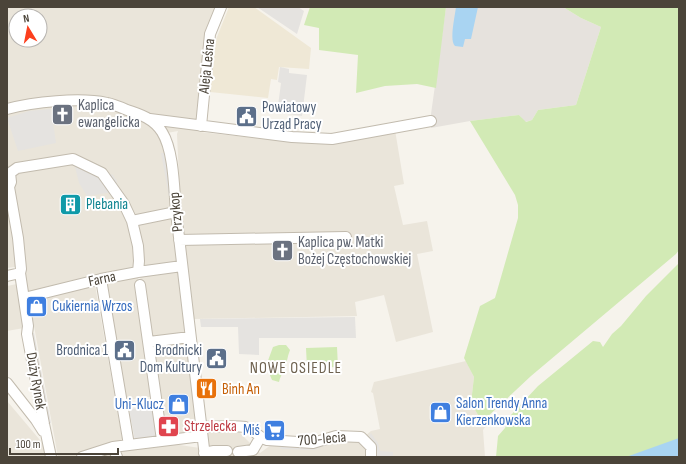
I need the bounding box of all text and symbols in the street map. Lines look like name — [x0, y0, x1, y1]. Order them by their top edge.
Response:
north arrow — [8, 8, 48, 48]
text: N — [22, 12, 30, 26]
street label: Aleja Leśna — [195, 37, 219, 95]
place label: Kaplica ewangelicka — [78, 96, 140, 132]
place label: Powiatowy Urząd Pracy — [262, 98, 322, 134]
church icon: Kaplica ewangelicka — [50, 101, 76, 127]
public building icon: Powiatowy Urząd Pracy — [234, 103, 260, 129]
building icon: Plebania — [58, 191, 84, 217]
street label: Przykop — [165, 191, 187, 233]
place label: Plebania — [86, 195, 128, 214]
place label: Kaplica pw. Matki Bożej Częstochowskiej — [298, 233, 411, 269]
church icon: Kaplica pw. Matki Bożej Częstochowskiej — [269, 238, 295, 264]
street label: Farna — [86, 267, 118, 291]
shop icon: Cukiernia Wrzos — [24, 293, 50, 319]
place label: Cukiernia Wrzos — [52, 297, 132, 316]
public building icon: Brodnica 1 — [111, 337, 137, 363]
place label: Brodnica 1 — [56, 341, 109, 360]
place label: Brodnicki Dom Kultury — [140, 341, 202, 377]
public building icon: Brodnicki Dom Kultury — [204, 346, 230, 372]
street label: Duży Rynek — [22, 351, 50, 411]
district label: NOWE OSIEDLE — [250, 359, 342, 378]
restaurant icon: Binh An — [194, 376, 220, 402]
place label: Binh An — [222, 380, 260, 399]
shop icon: Uni-Klucz — [166, 391, 192, 417]
place label: Salon Trendy Anna Kierzenkowska — [456, 394, 547, 430]
place label: Uni-Klucz — [115, 395, 165, 414]
shop icon: Salon Trendy Anna Kierzenkowska — [427, 399, 453, 425]
pharmacy icon: Strzelecka — [155, 413, 181, 439]
place label: Strzelecka — [184, 417, 237, 436]
supermarket icon: Miś — [262, 417, 288, 443]
place label: Miś — [243, 421, 260, 440]
street label: 700-lecia — [297, 427, 347, 451]
scale bar — [10, 430, 118, 456]
text: 100 m — [16, 437, 41, 452]

